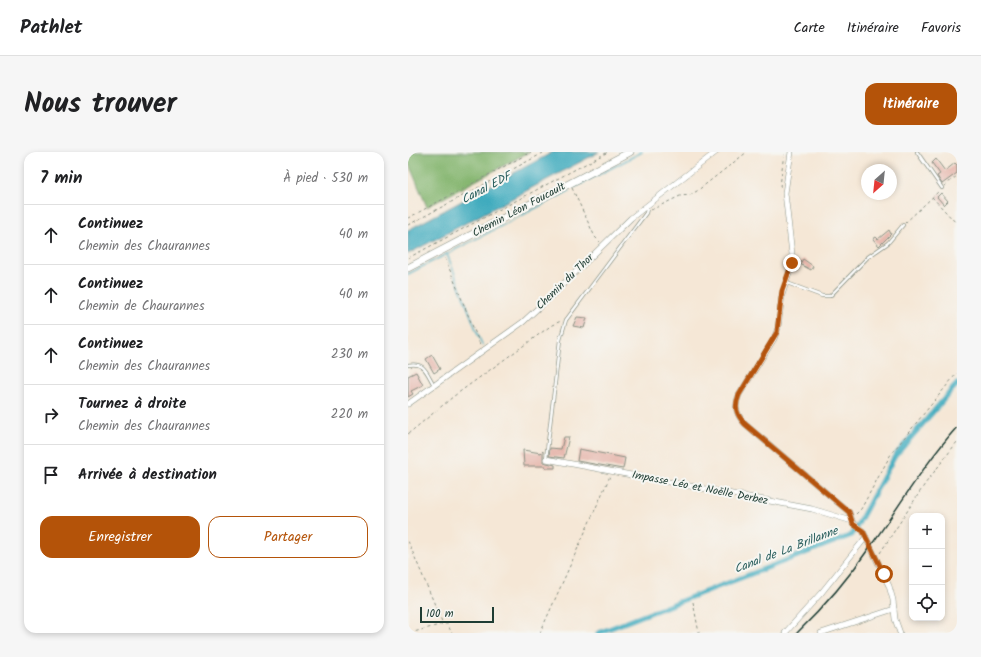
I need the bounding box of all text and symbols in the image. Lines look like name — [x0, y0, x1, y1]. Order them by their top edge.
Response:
text: Pathlet — [20, 13, 82, 43]
text: Carte — [793, 17, 825, 39]
text: Itinéraire — [847, 17, 899, 39]
text: Favoris — [921, 17, 961, 39]
text: Nous trouver — [24, 82, 177, 127]
button: Itinéraire — [865, 83, 957, 125]
north arrow — [861, 164, 897, 200]
text: 7 min — [40, 165, 82, 192]
water label: Canal EDF — [458, 165, 517, 209]
text: À pied · 530 m — [283, 168, 368, 189]
street label: Chemin Léon Foucault — [469, 177, 570, 242]
text: Continuez — [78, 212, 143, 236]
icon: ahead — [40, 224, 62, 246]
text: 40 m — [339, 224, 368, 245]
text: Chemin des Chaurannes — [78, 236, 210, 257]
street label: Chemin du Thor — [532, 249, 599, 314]
route end — [783, 254, 801, 272]
text: Continuez — [78, 272, 143, 296]
icon: ahead — [40, 284, 62, 306]
text: 40 m — [339, 284, 368, 305]
text: Chemin de Chaurannes — [78, 296, 205, 317]
text: Continuez — [78, 332, 143, 356]
icon: ahead — [40, 344, 62, 366]
text: 230 m — [331, 344, 368, 365]
text: Chemin des Chaurannes — [78, 356, 210, 377]
text: Tournez à droite — [78, 392, 186, 416]
icon: right — [40, 404, 62, 426]
text: 220 m — [331, 404, 368, 425]
text: Chemin des Chaurannes — [78, 416, 210, 437]
text: Arrivée à destination — [78, 463, 217, 487]
icon: arrive — [40, 464, 62, 486]
street label: Impasse Léo et Noëlle Derbez — [630, 466, 770, 510]
map controls — [909, 513, 945, 621]
button: + — [909, 513, 945, 549]
button: Enregistrer — [40, 516, 200, 558]
button: Partager — [208, 516, 368, 558]
water label: Canal de La Brillanne — [731, 521, 842, 579]
button: − — [909, 549, 945, 585]
route start — [875, 565, 893, 583]
button: locate — [909, 585, 945, 621]
scale bar — [420, 605, 494, 624]
text: 100 m — [426, 605, 454, 623]

